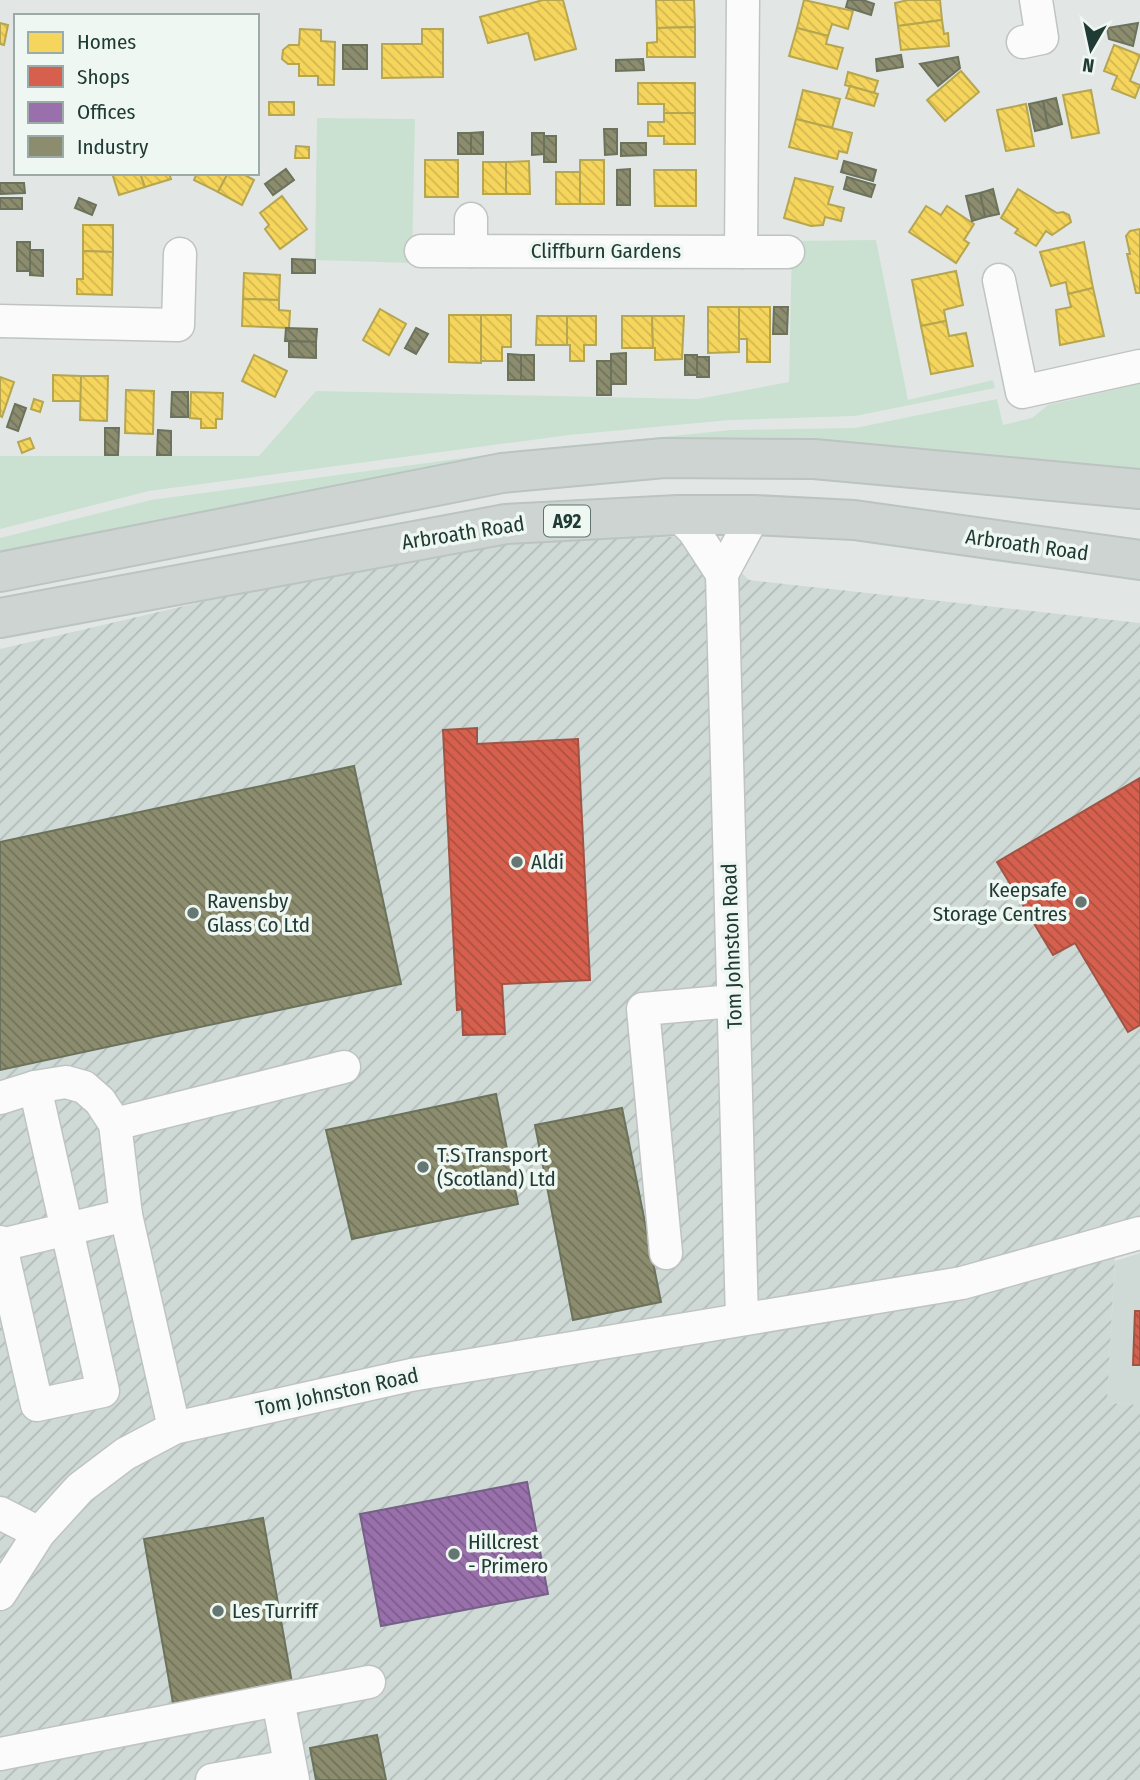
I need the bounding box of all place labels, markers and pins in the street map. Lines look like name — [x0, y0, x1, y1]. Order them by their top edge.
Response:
place label: Aldi — [531, 849, 564, 875]
marker: Aldi — [509, 854, 525, 870]
place label: Keepsafe Storage Centres — [933, 877, 1067, 927]
place label: Ravensby Glass Co Ltd — [207, 888, 310, 938]
marker: Keepsafe Storage Centres — [1073, 894, 1089, 910]
marker: Ravensby Glass Co Ltd — [185, 905, 201, 921]
place label: T.S Transport (Scotland) Ltd — [437, 1142, 556, 1192]
marker: T.S Transport (Scotland) Ltd — [415, 1159, 431, 1175]
place label: Hillcrest - Primero — [468, 1529, 548, 1579]
marker: Hillcrest - Primero — [446, 1546, 462, 1562]
place label: Les Turriff — [232, 1598, 319, 1624]
marker: Les Turriff — [210, 1603, 226, 1619]

